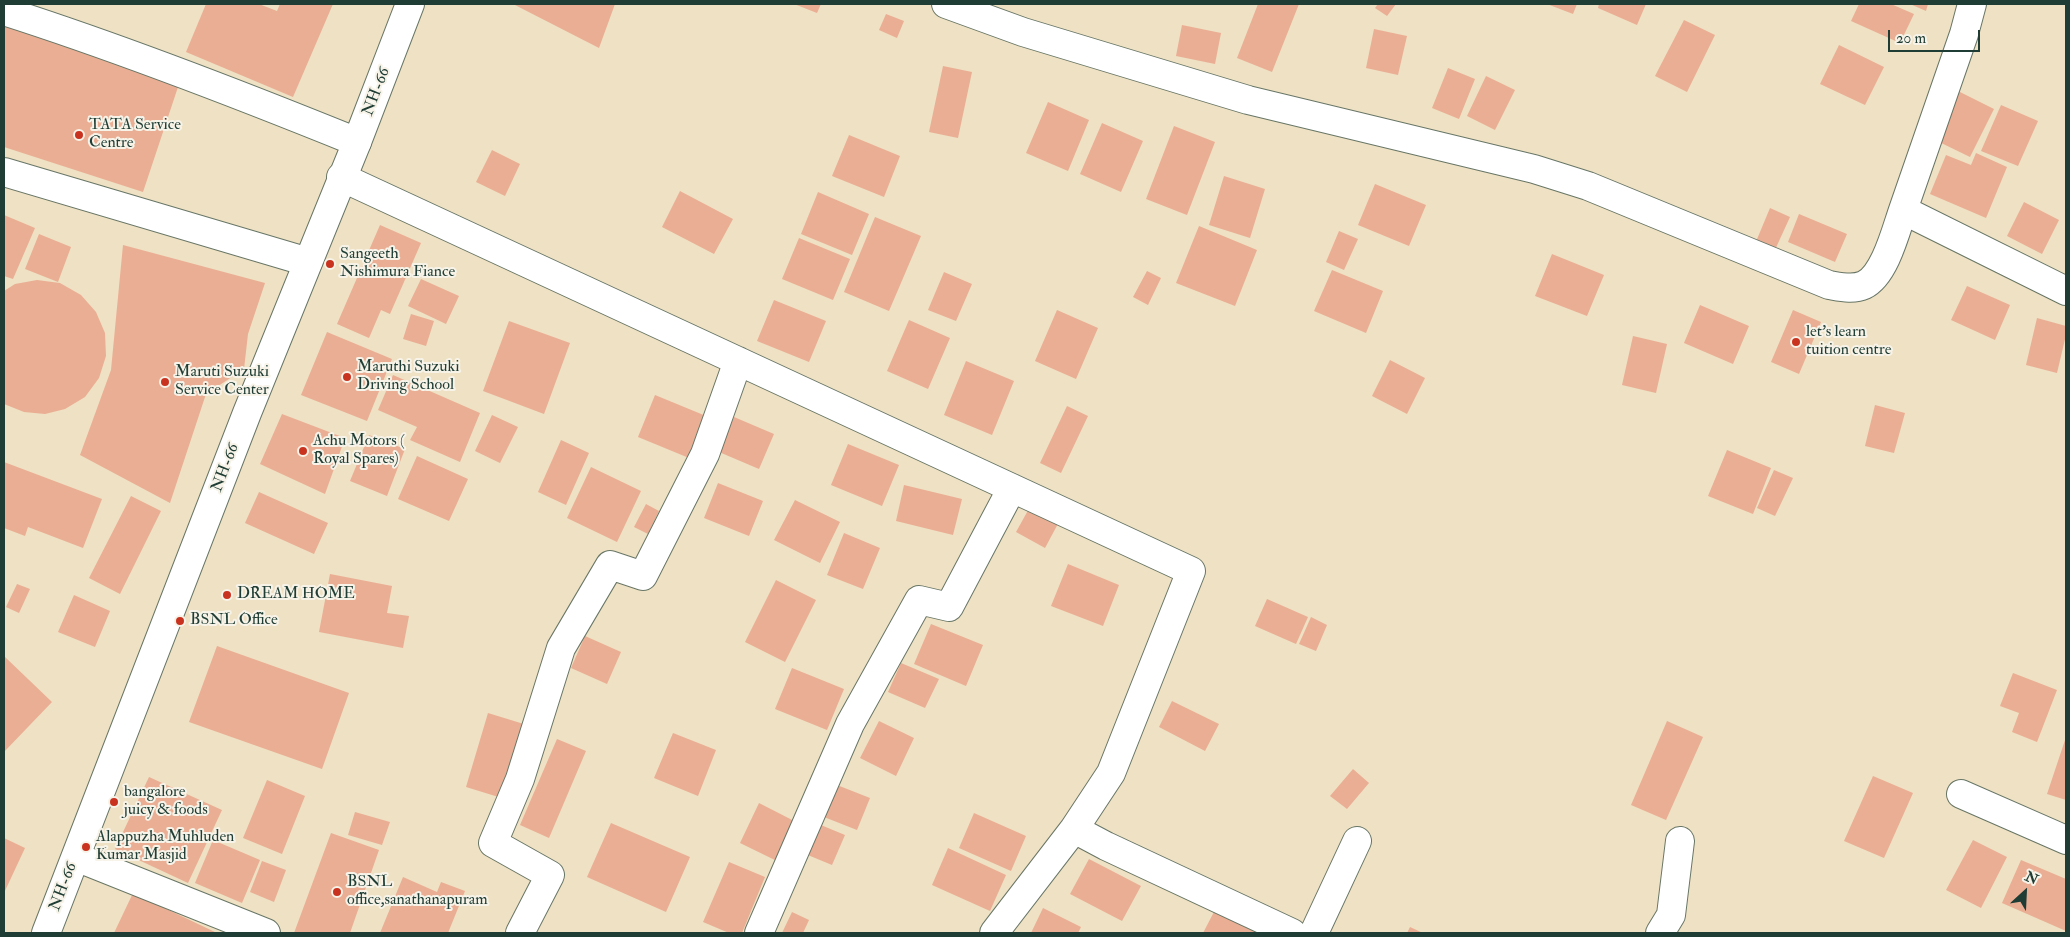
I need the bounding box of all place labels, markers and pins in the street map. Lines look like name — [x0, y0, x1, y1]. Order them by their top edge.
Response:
place label: TATA Service Centre — [89, 116, 181, 154]
marker: TATA Service Centre — [73, 129, 85, 141]
place label: Sangeeth Nishimura Fiance — [340, 245, 455, 283]
marker: Sangeeth Nishimura Fiance — [324, 258, 336, 270]
place label: let's learn tuition centre — [1806, 323, 1891, 361]
marker: let's learn tuition centre — [1790, 336, 1802, 348]
place label: Maruthi Suzuki Driving School — [357, 358, 459, 396]
place label: Maruti Suzuki Service Center — [175, 363, 269, 401]
marker: Maruthi Suzuki Driving School — [341, 371, 353, 383]
marker: Maruti Suzuki Service Center — [159, 376, 171, 388]
place label: Achu Motors ( Royal Spares) — [313, 432, 405, 470]
marker: Achu Motors ( Royal Spares) — [297, 445, 309, 457]
place label: DREAM HOME — [237, 585, 355, 605]
marker: DREAM HOME — [221, 589, 233, 601]
place label: BSNL Office — [190, 611, 278, 631]
marker: BSNL Office — [174, 615, 186, 627]
place label: bangalore juicy & foods — [124, 783, 208, 821]
marker: bangalore juicy & foods — [108, 796, 120, 808]
place label: Alappuzha Muhluden Kumar Masjid — [96, 828, 234, 866]
marker: Alappuzha Muhluden Kumar Masjid — [80, 841, 92, 853]
place label: BSNL office,sanathanapuram — [347, 873, 488, 911]
marker: BSNL office,sanathanapuram — [331, 886, 343, 898]

